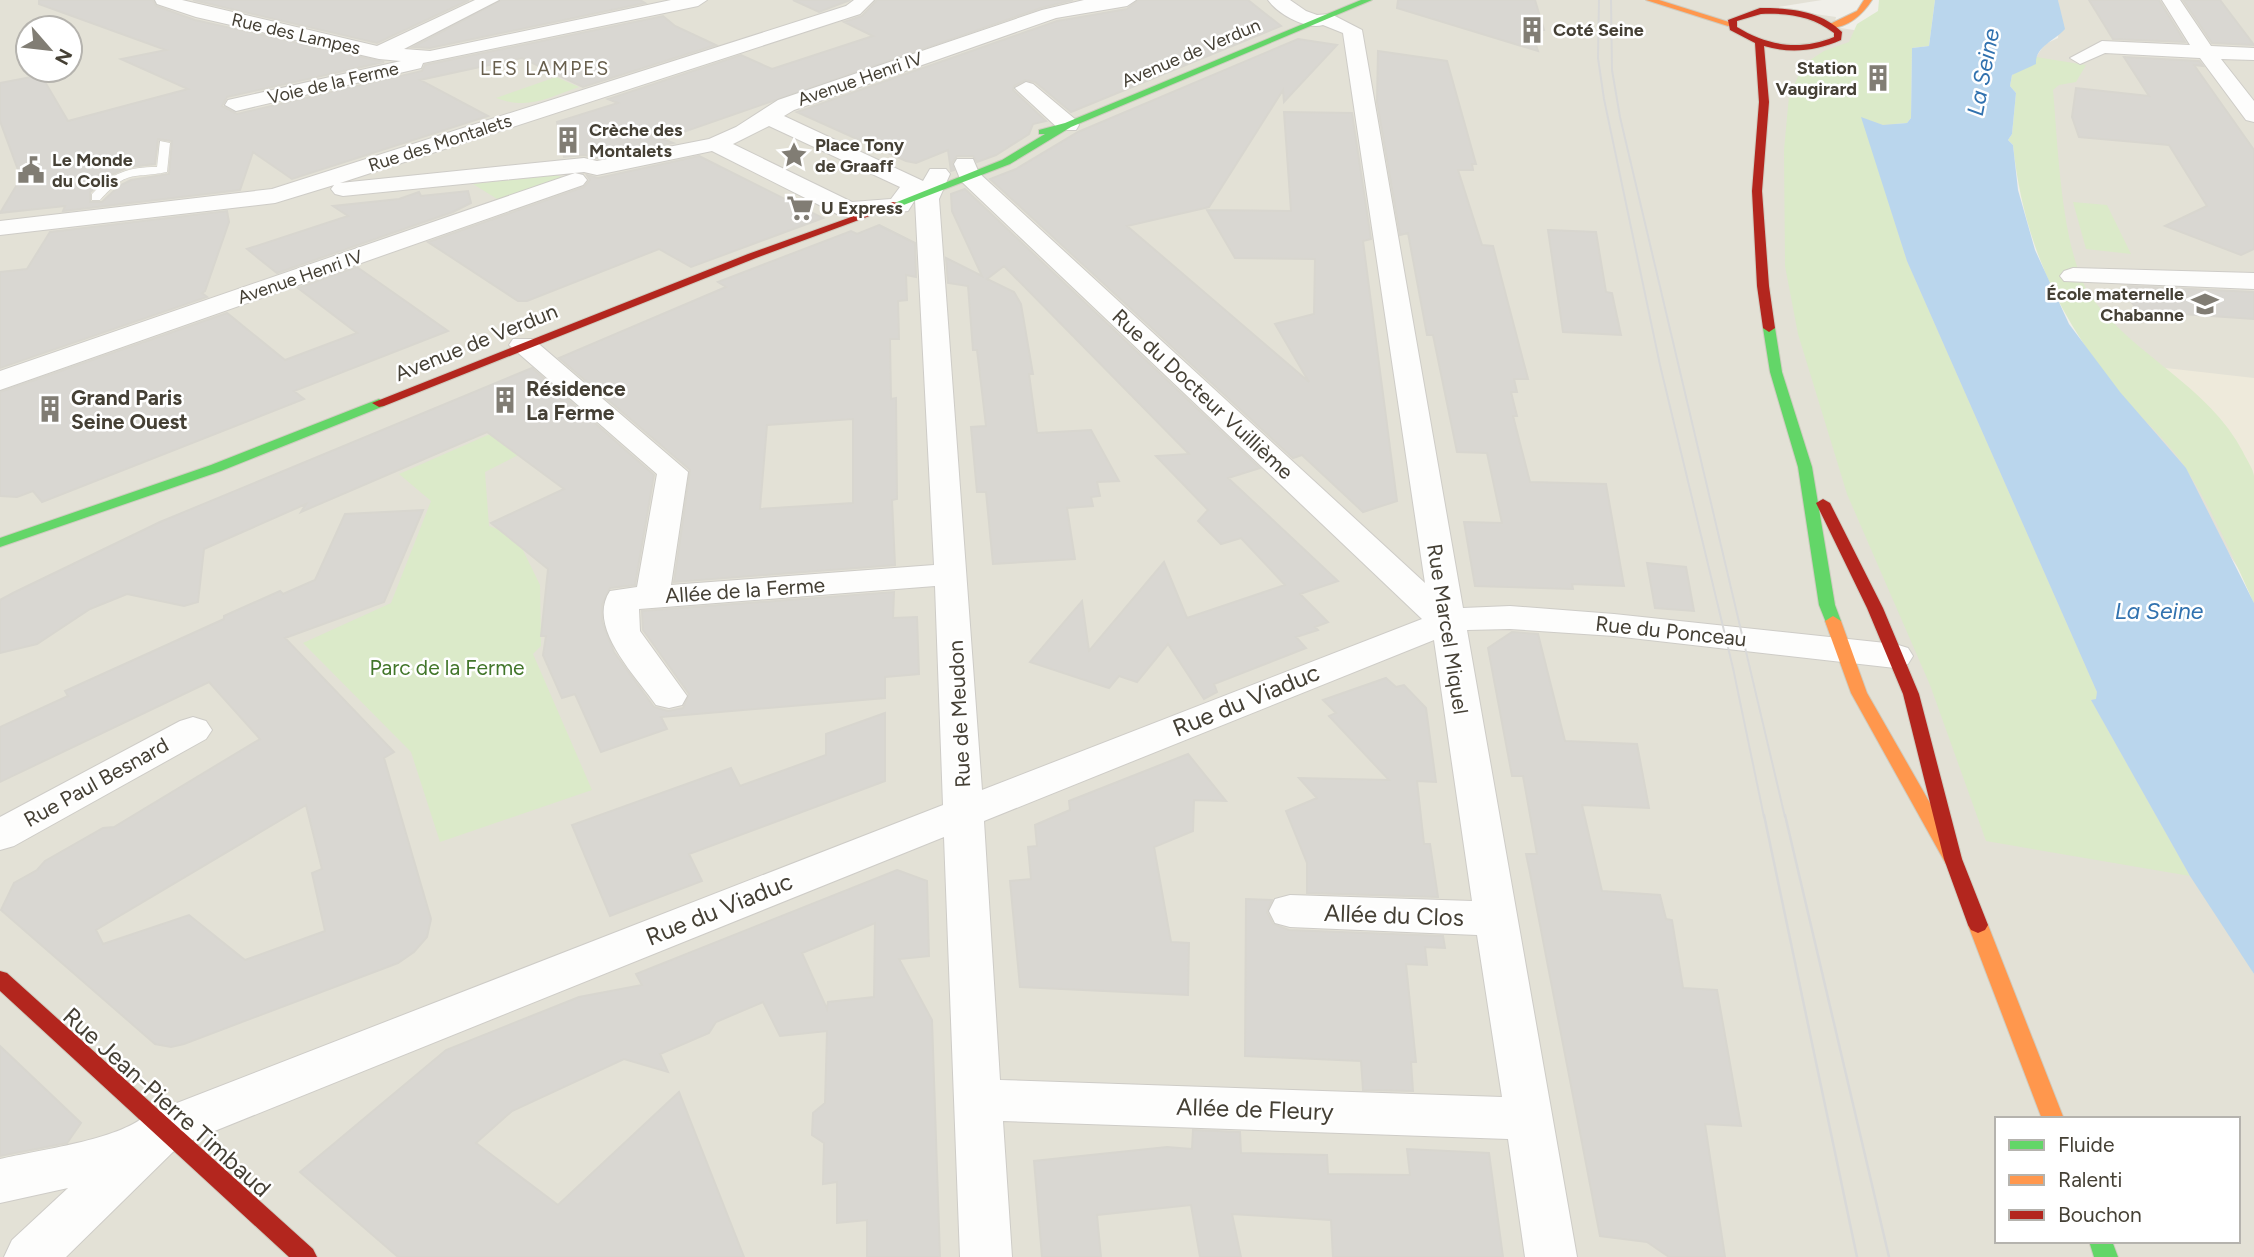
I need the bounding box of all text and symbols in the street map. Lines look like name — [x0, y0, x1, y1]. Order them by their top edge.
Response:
street label: Rue des Lampes — [229, 8, 363, 60]
north arrow — [14, 14, 84, 84]
street label: Avenue de Verdun — [1118, 14, 1264, 92]
building icon: Coté Seine — [1517, 15, 1547, 45]
place label: Coté Seine — [1553, 19, 1644, 41]
water label: La Seine — [1961, 25, 2005, 118]
text: N — [50, 45, 77, 69]
street label: Avenue Henri IV — [795, 47, 926, 111]
street label: Voie de la Ferme — [265, 57, 401, 109]
district label: LES LAMPES — [480, 57, 610, 80]
place label: Station Vaugirard — [1775, 57, 1857, 100]
building icon: Station Vaugirard — [1863, 63, 1893, 93]
street label: Rue des Montalets — [366, 109, 514, 177]
place label: Crèche des Montalets — [589, 119, 683, 162]
building icon: Crèche des Montalets — [553, 125, 583, 155]
place label: Place Tony de Graaff — [815, 134, 905, 177]
place icon: Place Tony de Graaff — [779, 140, 809, 170]
place label: Le Monde du Colis — [52, 149, 133, 192]
public building icon: Le Monde du Colis — [16, 155, 46, 185]
supermarket icon: U Express — [785, 193, 815, 223]
place label: U Express — [821, 197, 903, 219]
street label: Avenue Henri IV — [235, 245, 366, 309]
place label: École maternelle Chabanne — [2046, 283, 2184, 326]
school or university icon: École maternelle Chabanne — [2190, 289, 2220, 319]
street label: Avenue de Verdun — [391, 298, 561, 386]
street label: Rue du Docteur Vuillième — [1107, 304, 1299, 484]
place label: Résidence La Ferme — [526, 376, 626, 425]
place label: Grand Paris Seine Ouest — [71, 385, 188, 434]
building icon: Résidence La Ferme — [490, 385, 520, 415]
building icon: Grand Paris Seine Ouest — [35, 394, 65, 424]
street label: Rue Marcel Miquel — [1422, 542, 1474, 716]
street label: Allée de la Ferme — [664, 572, 826, 608]
water label: La Seine — [2115, 597, 2204, 625]
street label: Rue du Ponceau — [1594, 611, 1748, 651]
street label: Rue de Meudon — [943, 640, 975, 788]
park label: Parc de la Ferme — [370, 655, 524, 680]
street label: Rue du Viaduc — [1168, 657, 1324, 743]
street label: Rue Paul Besnard — [19, 732, 173, 832]
street label: Rue du Viaduc — [641, 866, 797, 952]
street label: Allée du Clos — [1324, 898, 1464, 932]
street label: Rue Jean-Pierre Timbaud — [57, 1001, 277, 1203]
street label: Allée de Fleury — [1176, 1092, 1335, 1126]
legend — [1995, 1117, 2240, 1243]
text: Fluide — [2058, 1132, 2114, 1157]
text: Ralenti — [2058, 1167, 2122, 1192]
text: Bouchon — [2058, 1202, 2142, 1227]

